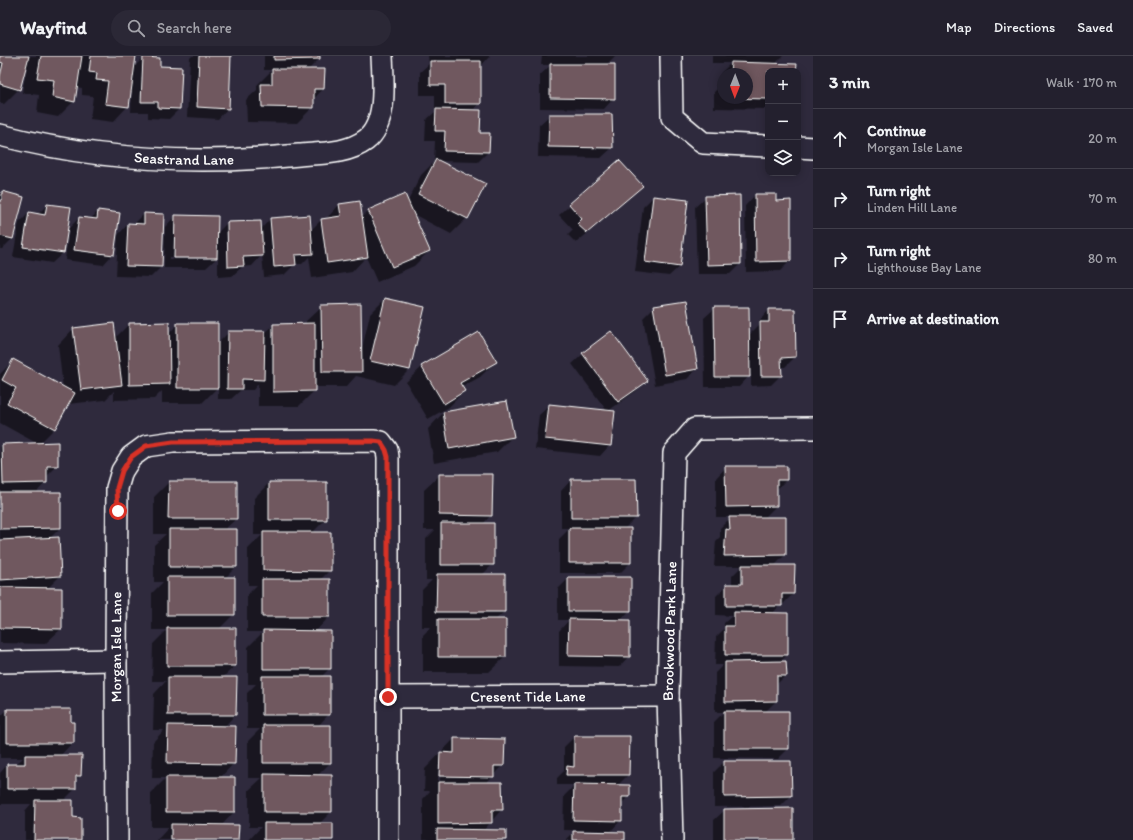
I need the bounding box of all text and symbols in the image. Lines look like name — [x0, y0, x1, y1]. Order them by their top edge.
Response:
search box — [111, 10, 391, 46]
text: Wayfind — [20, 16, 87, 39]
icon: search — [125, 17, 147, 39]
text: Search here — [157, 19, 232, 37]
text: Map — [946, 19, 972, 36]
text: Directions — [994, 19, 1055, 36]
text: Saved — [1077, 19, 1113, 36]
north arrow — [717, 68, 753, 104]
map controls — [765, 68, 801, 176]
button: + — [765, 68, 801, 104]
text: 3 min — [829, 72, 870, 92]
text: Walk · 170 m — [1046, 75, 1117, 90]
button: − — [765, 104, 801, 140]
text: Continue — [867, 122, 926, 140]
icon: ahead — [829, 128, 851, 150]
text: 20 m — [1088, 131, 1117, 146]
button: layers — [765, 140, 801, 176]
text: Morgan Isle Lane — [867, 140, 963, 155]
street label: Seastrand Lane — [133, 148, 234, 169]
text: Turn right — [867, 182, 931, 200]
icon: right — [829, 188, 851, 210]
text: 70 m — [1089, 191, 1117, 206]
text: Linden Hill Lane — [867, 200, 957, 215]
text: Turn right — [867, 242, 931, 260]
icon: right — [829, 248, 851, 270]
text: 80 m — [1088, 251, 1117, 266]
text: Lighthouse Bay Lane — [867, 260, 982, 275]
icon: arrive — [829, 308, 851, 330]
text: Arrive at destination — [867, 310, 999, 328]
route start — [109, 502, 127, 520]
street label: Brookwood Park Lane — [659, 561, 680, 701]
street label: Morgan Isle Lane — [107, 592, 125, 702]
street label: Cresent Tide Lane — [470, 687, 586, 706]
route end — [379, 688, 397, 706]

